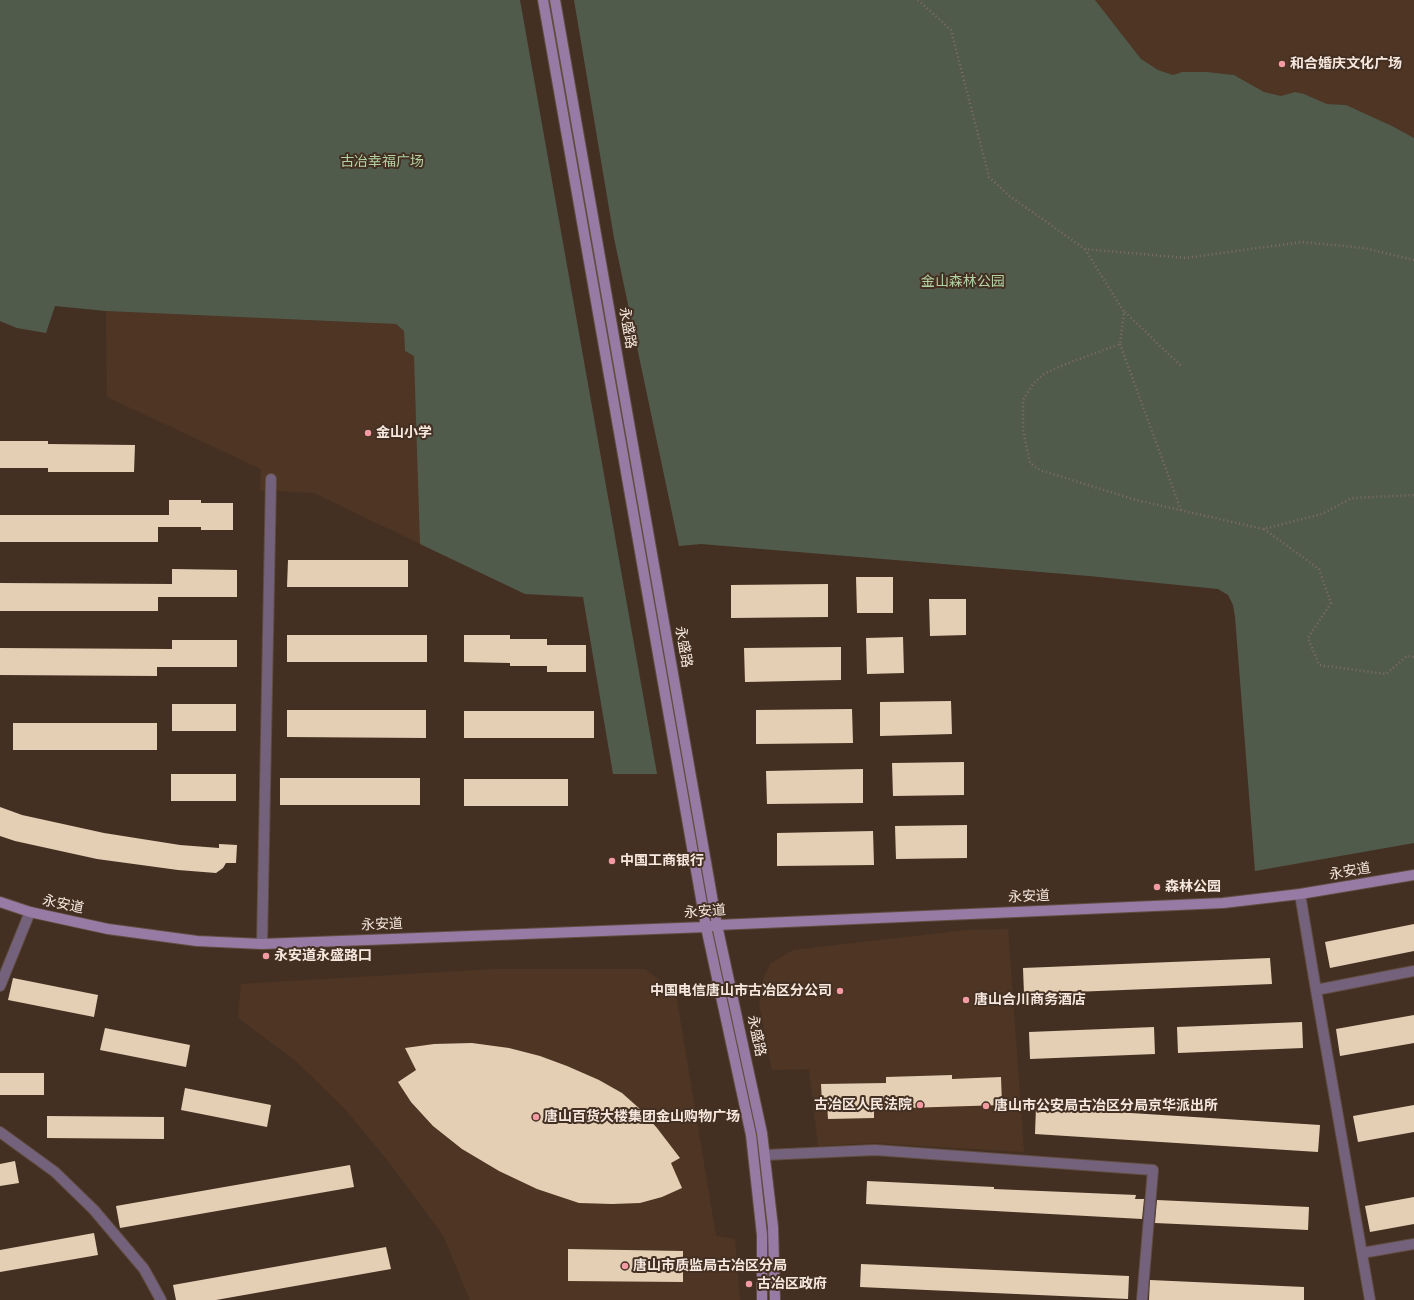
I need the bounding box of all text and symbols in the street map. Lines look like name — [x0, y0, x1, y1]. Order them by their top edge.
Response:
place label: 和合婚庆文化广场 — [1290, 56, 1402, 72]
marker: 和合婚庆文化广场 — [1277, 59, 1287, 69]
park label: 古冶幸福广场 — [340, 154, 424, 170]
park label: 金山森林公园 — [921, 274, 1005, 290]
street label: 永盛路 — [615, 306, 639, 350]
place label: 金山小学 — [376, 425, 432, 441]
marker: 金山小学 — [363, 428, 373, 438]
street label: 永盛路 — [671, 625, 695, 669]
place label: 中国工商银行 — [620, 853, 704, 869]
marker: 中国工商银行 — [607, 856, 617, 866]
street label: 永安道 — [1328, 860, 1372, 884]
place label: 森林公园 — [1165, 879, 1221, 895]
marker: 森林公园 — [1152, 882, 1162, 892]
street label: 永安道 — [1008, 888, 1050, 906]
street label: 永安道 — [41, 892, 85, 918]
street label: 永安道 — [683, 902, 727, 922]
street label: 永安道 — [361, 916, 403, 934]
place label: 永安道永盛路口 — [274, 948, 372, 964]
marker: 永安道永盛路口 — [261, 951, 271, 961]
place label: 中国电信唐山市古冶区分公司 — [650, 983, 832, 999]
marker: 中国电信唐山市古冶区分公司 — [835, 986, 845, 996]
place label: 唐山合川商务酒店 — [974, 992, 1086, 1008]
marker: 唐山合川商务酒店 — [961, 995, 971, 1005]
street label: 永盛路 — [743, 1014, 769, 1058]
place label: 古冶区人民法院 — [814, 1097, 912, 1113]
place label: 唐山市公安局古冶区分局京华派出所 — [994, 1098, 1218, 1114]
marker: 古冶区人民法院 — [915, 1100, 925, 1110]
marker: 唐山市公安局古冶区分局京华派出所 — [981, 1101, 991, 1111]
place label: 唐山百货大楼集团金山购物广场 — [544, 1109, 740, 1125]
marker: 唐山百货大楼集团金山购物广场 — [531, 1112, 541, 1122]
place label: 唐山市质监局古冶区分局 — [633, 1258, 787, 1274]
marker: 唐山市质监局古冶区分局 — [620, 1261, 630, 1271]
place label: 古冶区政府 — [757, 1276, 827, 1292]
marker: 古冶区政府 — [744, 1279, 754, 1289]

